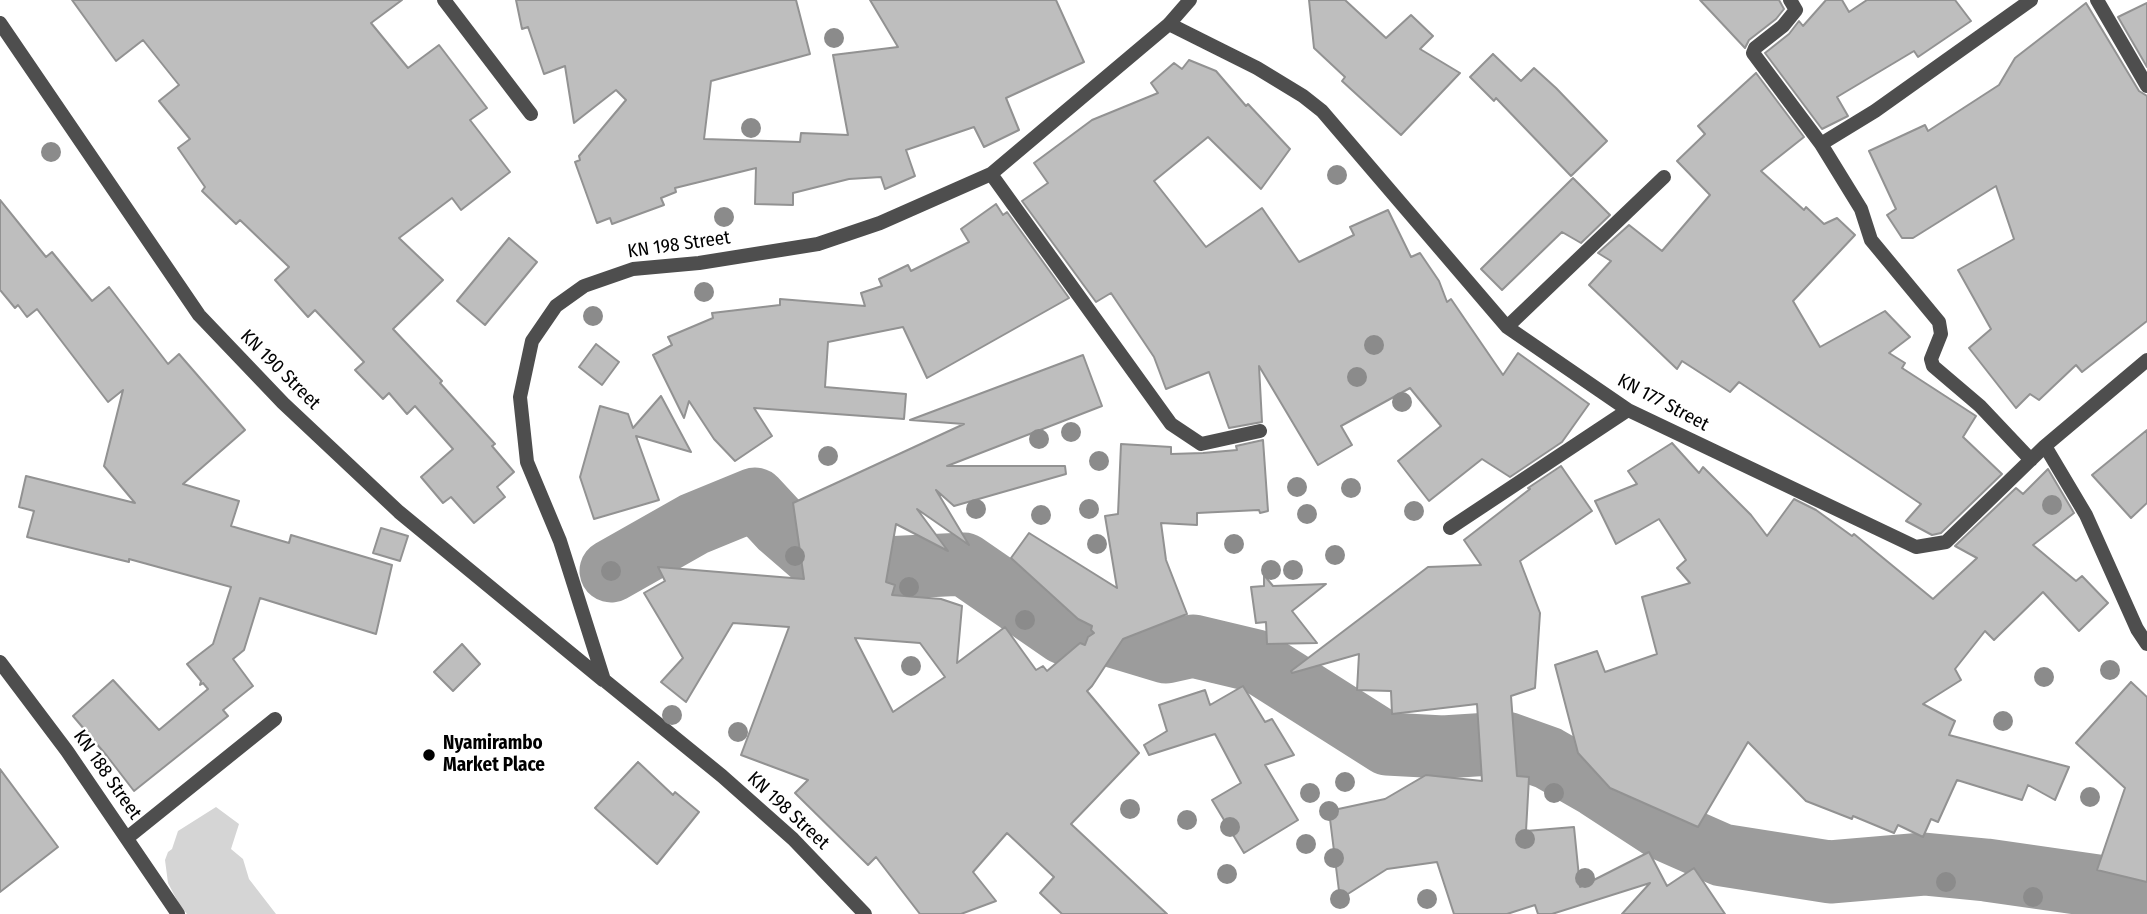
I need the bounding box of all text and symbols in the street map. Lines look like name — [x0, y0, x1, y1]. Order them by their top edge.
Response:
street label: KN 198 Street — [626, 227, 732, 263]
street label: KN 190 Street — [235, 325, 325, 415]
street label: KN 177 Street — [1613, 369, 1713, 437]
street label: KN 188 Street — [68, 726, 146, 824]
place label: Nyamirambo Market Place — [443, 733, 545, 777]
marker: Nyamirambo Market Place — [421, 747, 437, 763]
street label: KN 198 Street — [742, 767, 834, 855]

